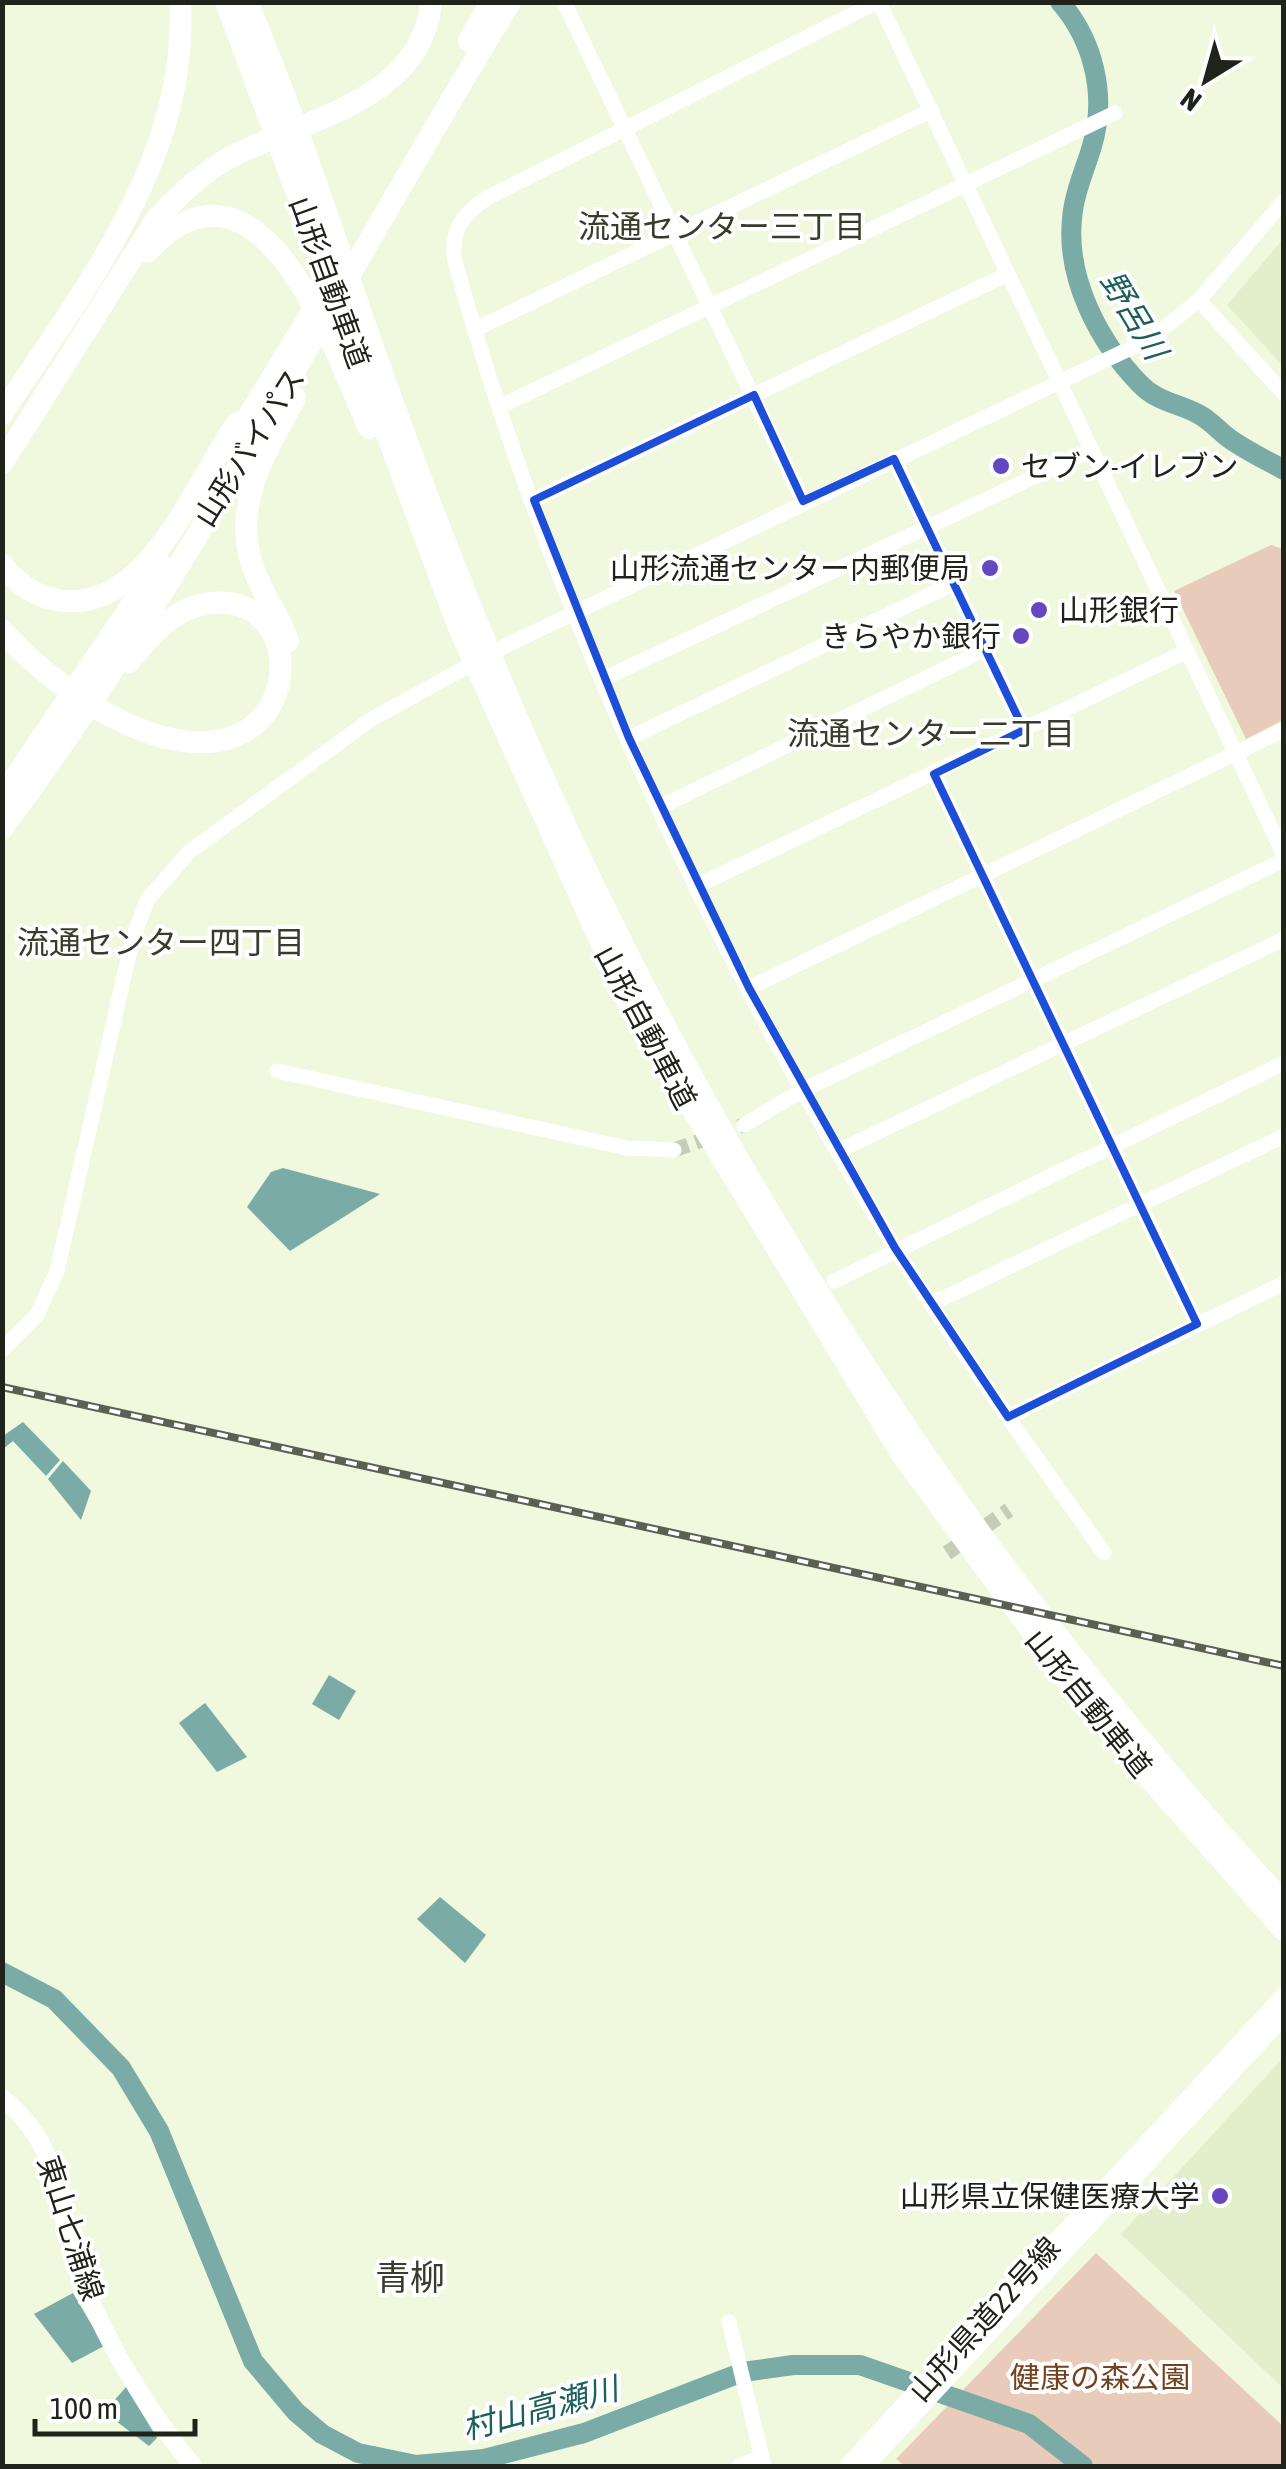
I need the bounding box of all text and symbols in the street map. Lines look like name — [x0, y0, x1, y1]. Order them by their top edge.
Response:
north arrow — [1156, 30, 1256, 130]
text: N — [1175, 82, 1207, 118]
street label: 山形自動車道 — [283, 192, 377, 372]
district label: 流通センター三丁目 — [578, 208, 866, 245]
water label: 野呂川 — [1093, 264, 1176, 368]
street label: 山形バイパス — [187, 362, 311, 532]
place label: セブン-イレブン — [1021, 449, 1239, 483]
marker: セブン-イレブン — [990, 455, 1012, 477]
place label: 山形流通センター内郵便局 — [610, 551, 970, 585]
marker: 山形流通センター内郵便局 — [979, 557, 1001, 579]
place label: 山形銀行 — [1059, 593, 1179, 627]
marker: 山形銀行 — [1028, 599, 1050, 621]
place label: きらやか銀行 — [821, 619, 1001, 653]
marker: きらやか銀行 — [1010, 625, 1032, 647]
district label: 流通センター二丁目 — [787, 715, 1075, 752]
district label: 流通センター四丁目 — [17, 924, 305, 961]
street label: 山形自動車道 — [589, 940, 703, 1114]
street label: 山形自動車道 — [1019, 1622, 1159, 1784]
street label: 東山七浦線 — [32, 2151, 110, 2305]
place label: 山形県立保健医療大学 — [900, 2179, 1200, 2213]
marker: 山形県立保健医療大学 — [1209, 2185, 1231, 2207]
street label: 山形県道22号線 — [902, 2230, 1066, 2408]
district label: 青柳 — [375, 2257, 445, 2297]
park label: 健康の森公園 — [1010, 2360, 1190, 2394]
water label: 村山高瀬川 — [458, 2369, 625, 2447]
scale bar — [35, 2374, 195, 2436]
text: 100 m — [50, 2391, 118, 2425]

